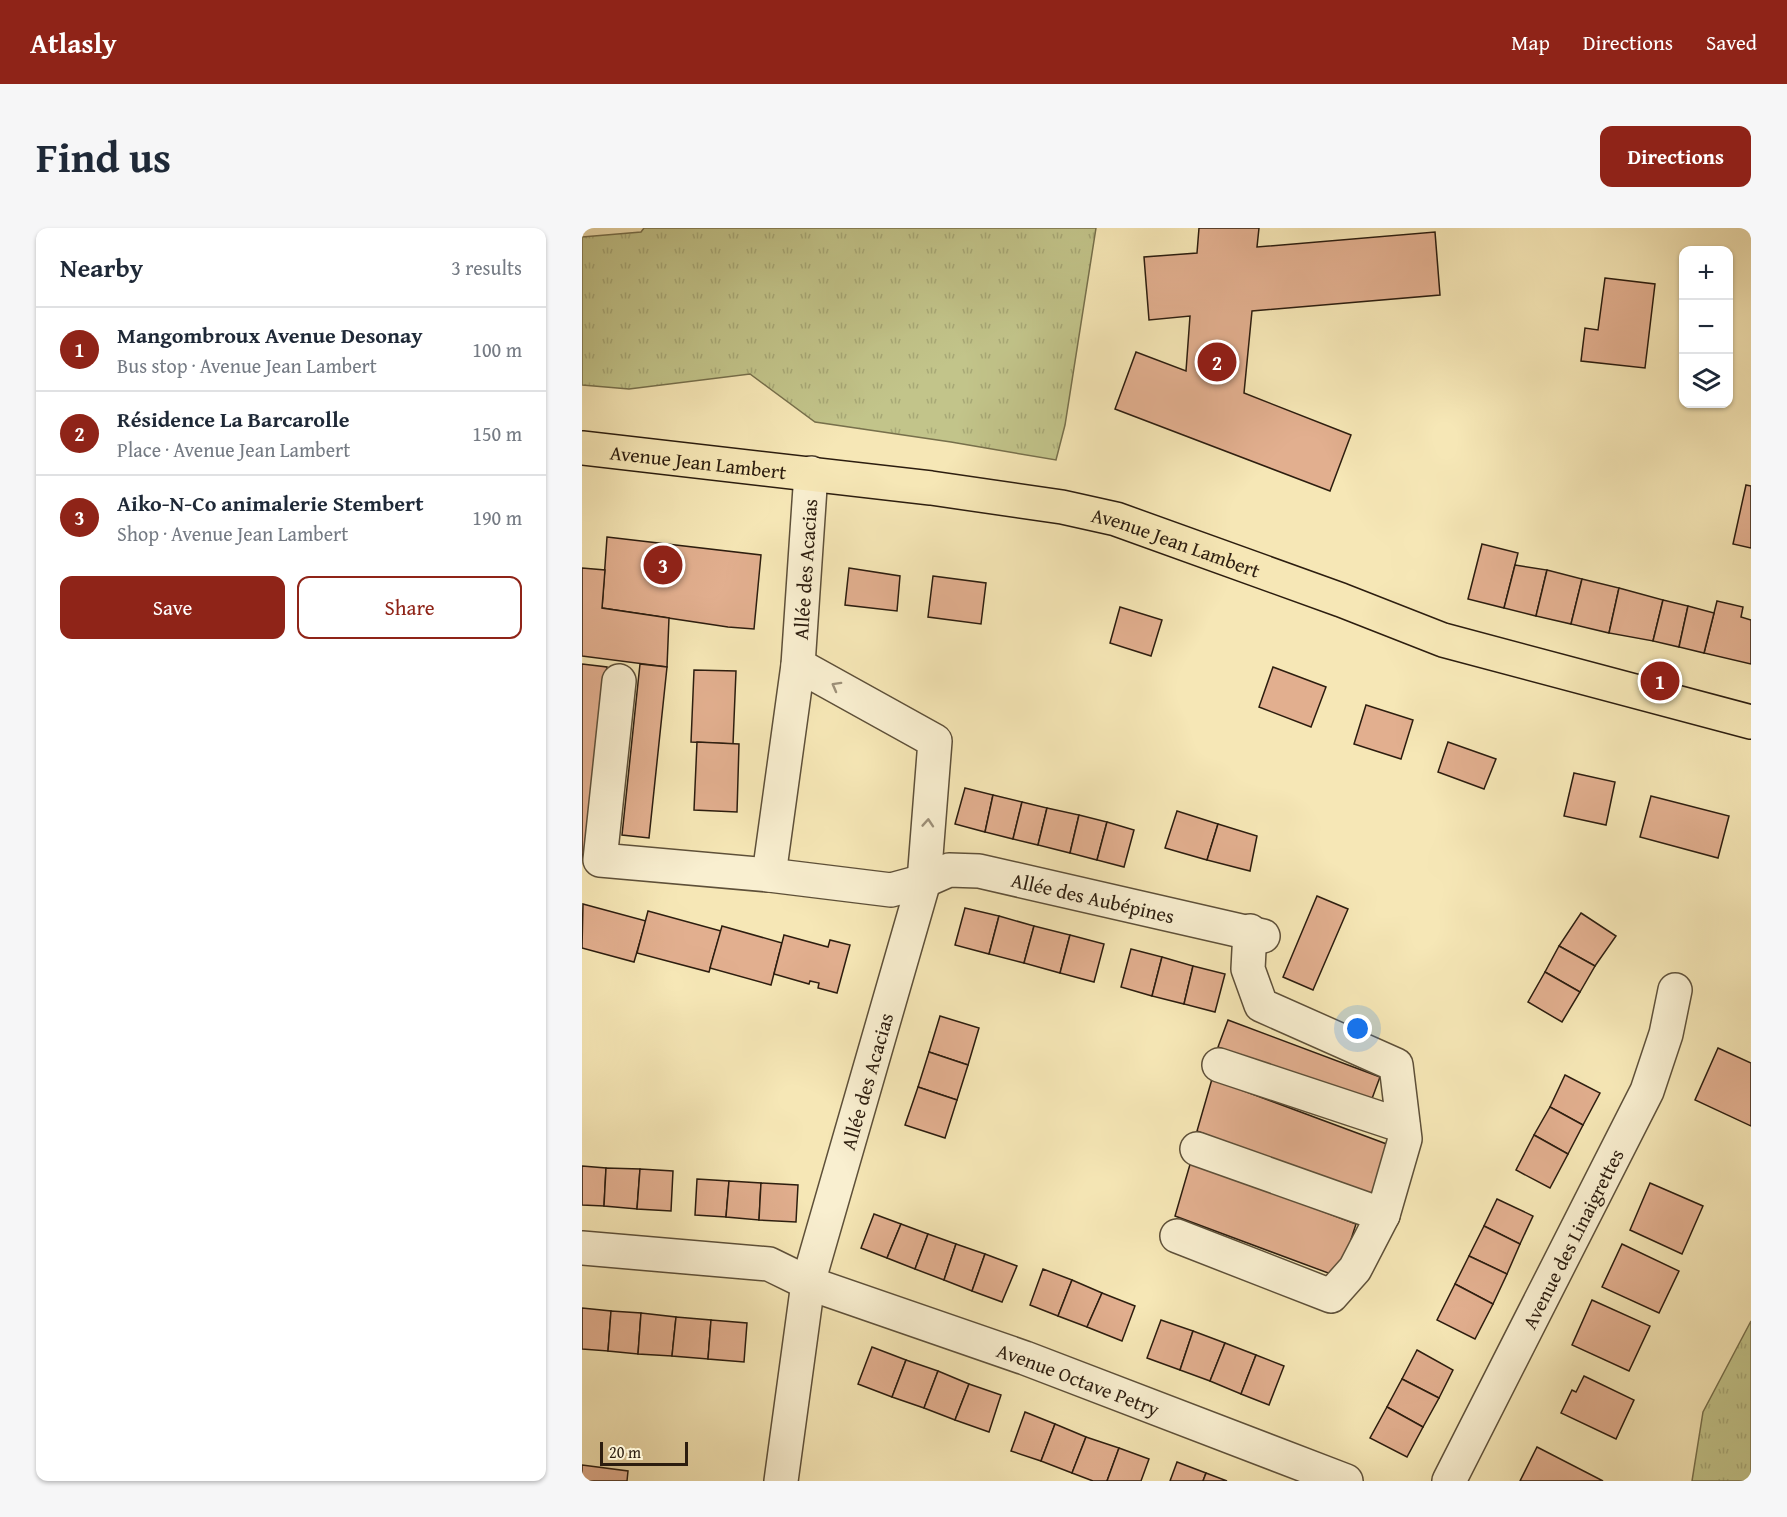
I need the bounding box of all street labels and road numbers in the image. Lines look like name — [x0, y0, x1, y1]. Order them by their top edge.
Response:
street label: Avenue Jean Lambert — [609, 437, 788, 486]
street label: Allée des Acacias — [785, 498, 824, 641]
street label: Avenue Jean Lambert — [1089, 500, 1265, 584]
street label: Allée des Aubépines — [1008, 864, 1177, 930]
street label: Allée des Acacias — [833, 1009, 900, 1153]
street label: Avenue des Linaigrettes — [1514, 1143, 1630, 1334]
street label: Avenue Octave Petry — [993, 1335, 1164, 1423]

